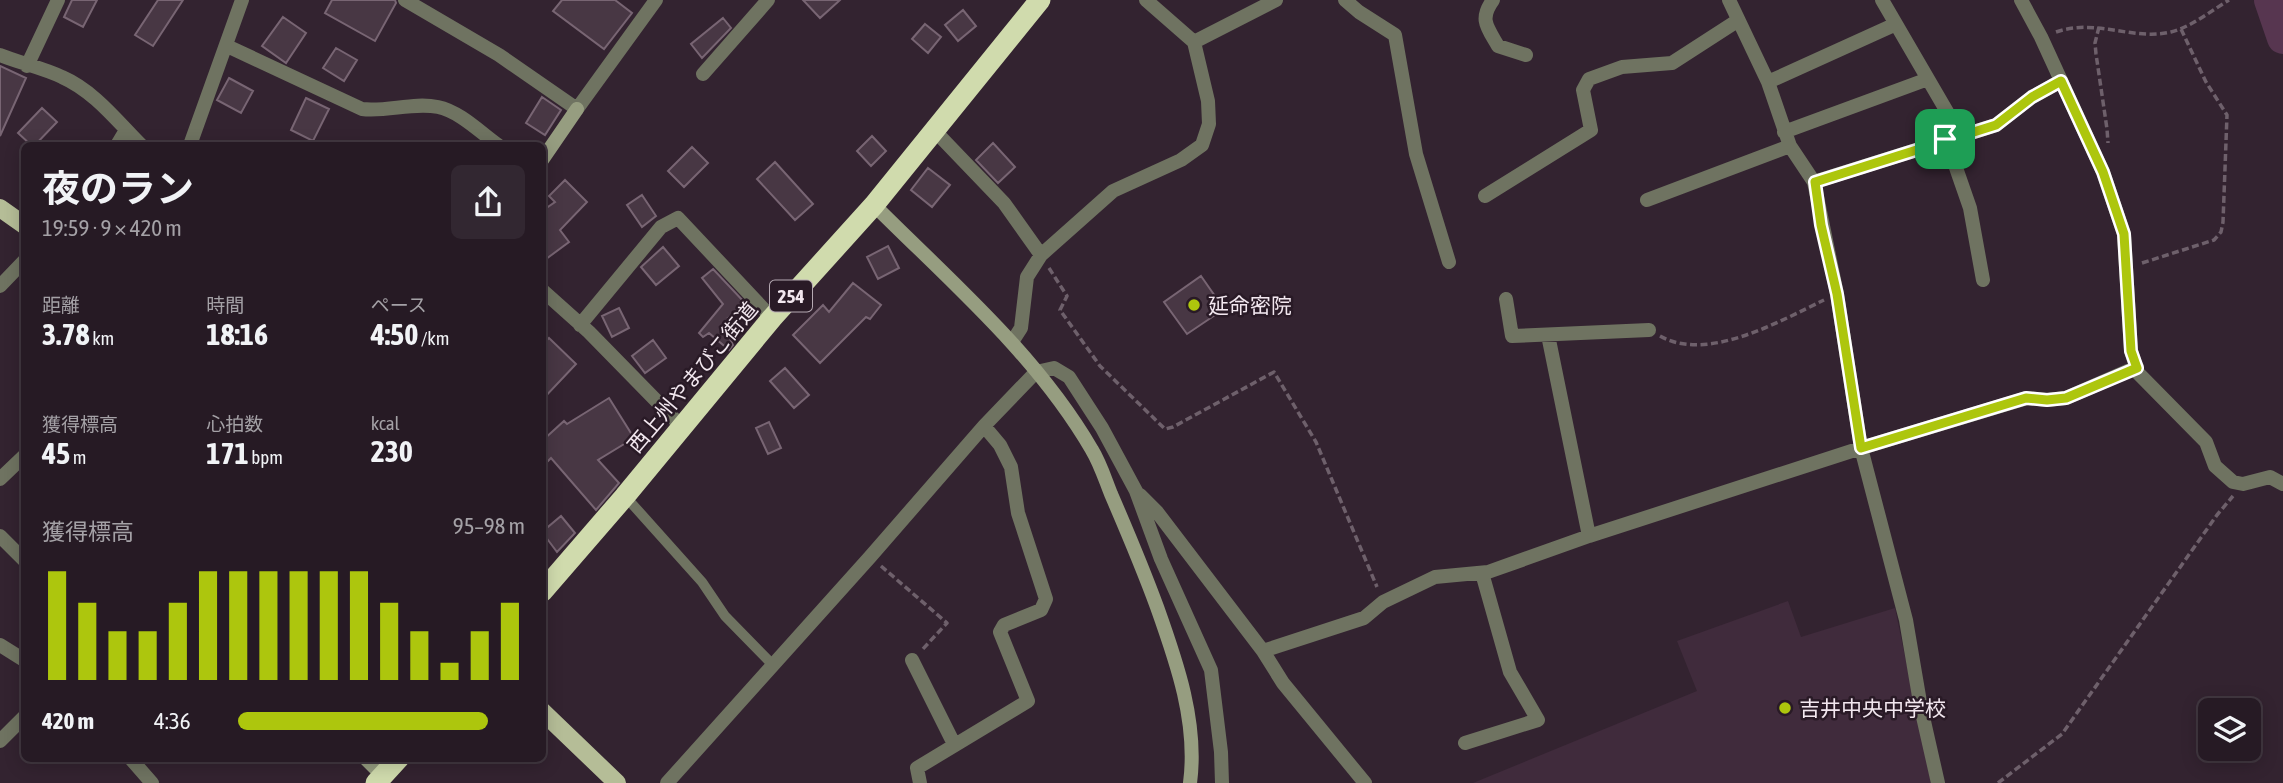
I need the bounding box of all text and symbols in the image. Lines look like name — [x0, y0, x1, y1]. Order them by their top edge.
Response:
pin — [1915, 109, 1975, 169]
icon: arrive — [1926, 120, 1964, 158]
button: share — [451, 165, 525, 239]
text: 夜のラン — [42, 167, 194, 210]
text: 19:59 · 9 × 420 m — [42, 215, 182, 241]
road number: 254 — [770, 280, 812, 312]
place label: 延命密院 — [1208, 293, 1292, 317]
text: 距離 — [42, 294, 80, 316]
text: 時間 — [206, 294, 244, 316]
text: ペース — [371, 294, 427, 316]
street label: 西上州やまびこ街道 — [622, 297, 762, 457]
marker: 延命密院 — [1186, 297, 1202, 313]
text: 3.78 — [42, 317, 90, 351]
text: 18:16 — [206, 317, 268, 351]
text: 4:50 — [371, 317, 418, 351]
text: km — [90, 327, 114, 349]
text: /km — [418, 327, 449, 349]
text: kcal — [371, 412, 400, 434]
text: 獲得標高 — [42, 413, 118, 435]
text: 心拍数 — [206, 413, 263, 435]
text: 230 — [371, 434, 413, 468]
text: 45 — [42, 436, 70, 470]
text: 171 — [206, 436, 249, 470]
text: m — [70, 446, 87, 468]
text: bpm — [249, 446, 283, 468]
text: 95–98 m — [453, 513, 525, 539]
text: 獲得標高 — [42, 519, 134, 545]
place label: 吉井中央中学校 — [1799, 696, 1946, 720]
map controls — [2198, 698, 2261, 761]
button: layers — [2198, 698, 2261, 761]
marker: 吉井中央中学校 — [1777, 700, 1793, 716]
text: 420 m — [42, 708, 94, 734]
text: 4:36 — [154, 708, 191, 734]

